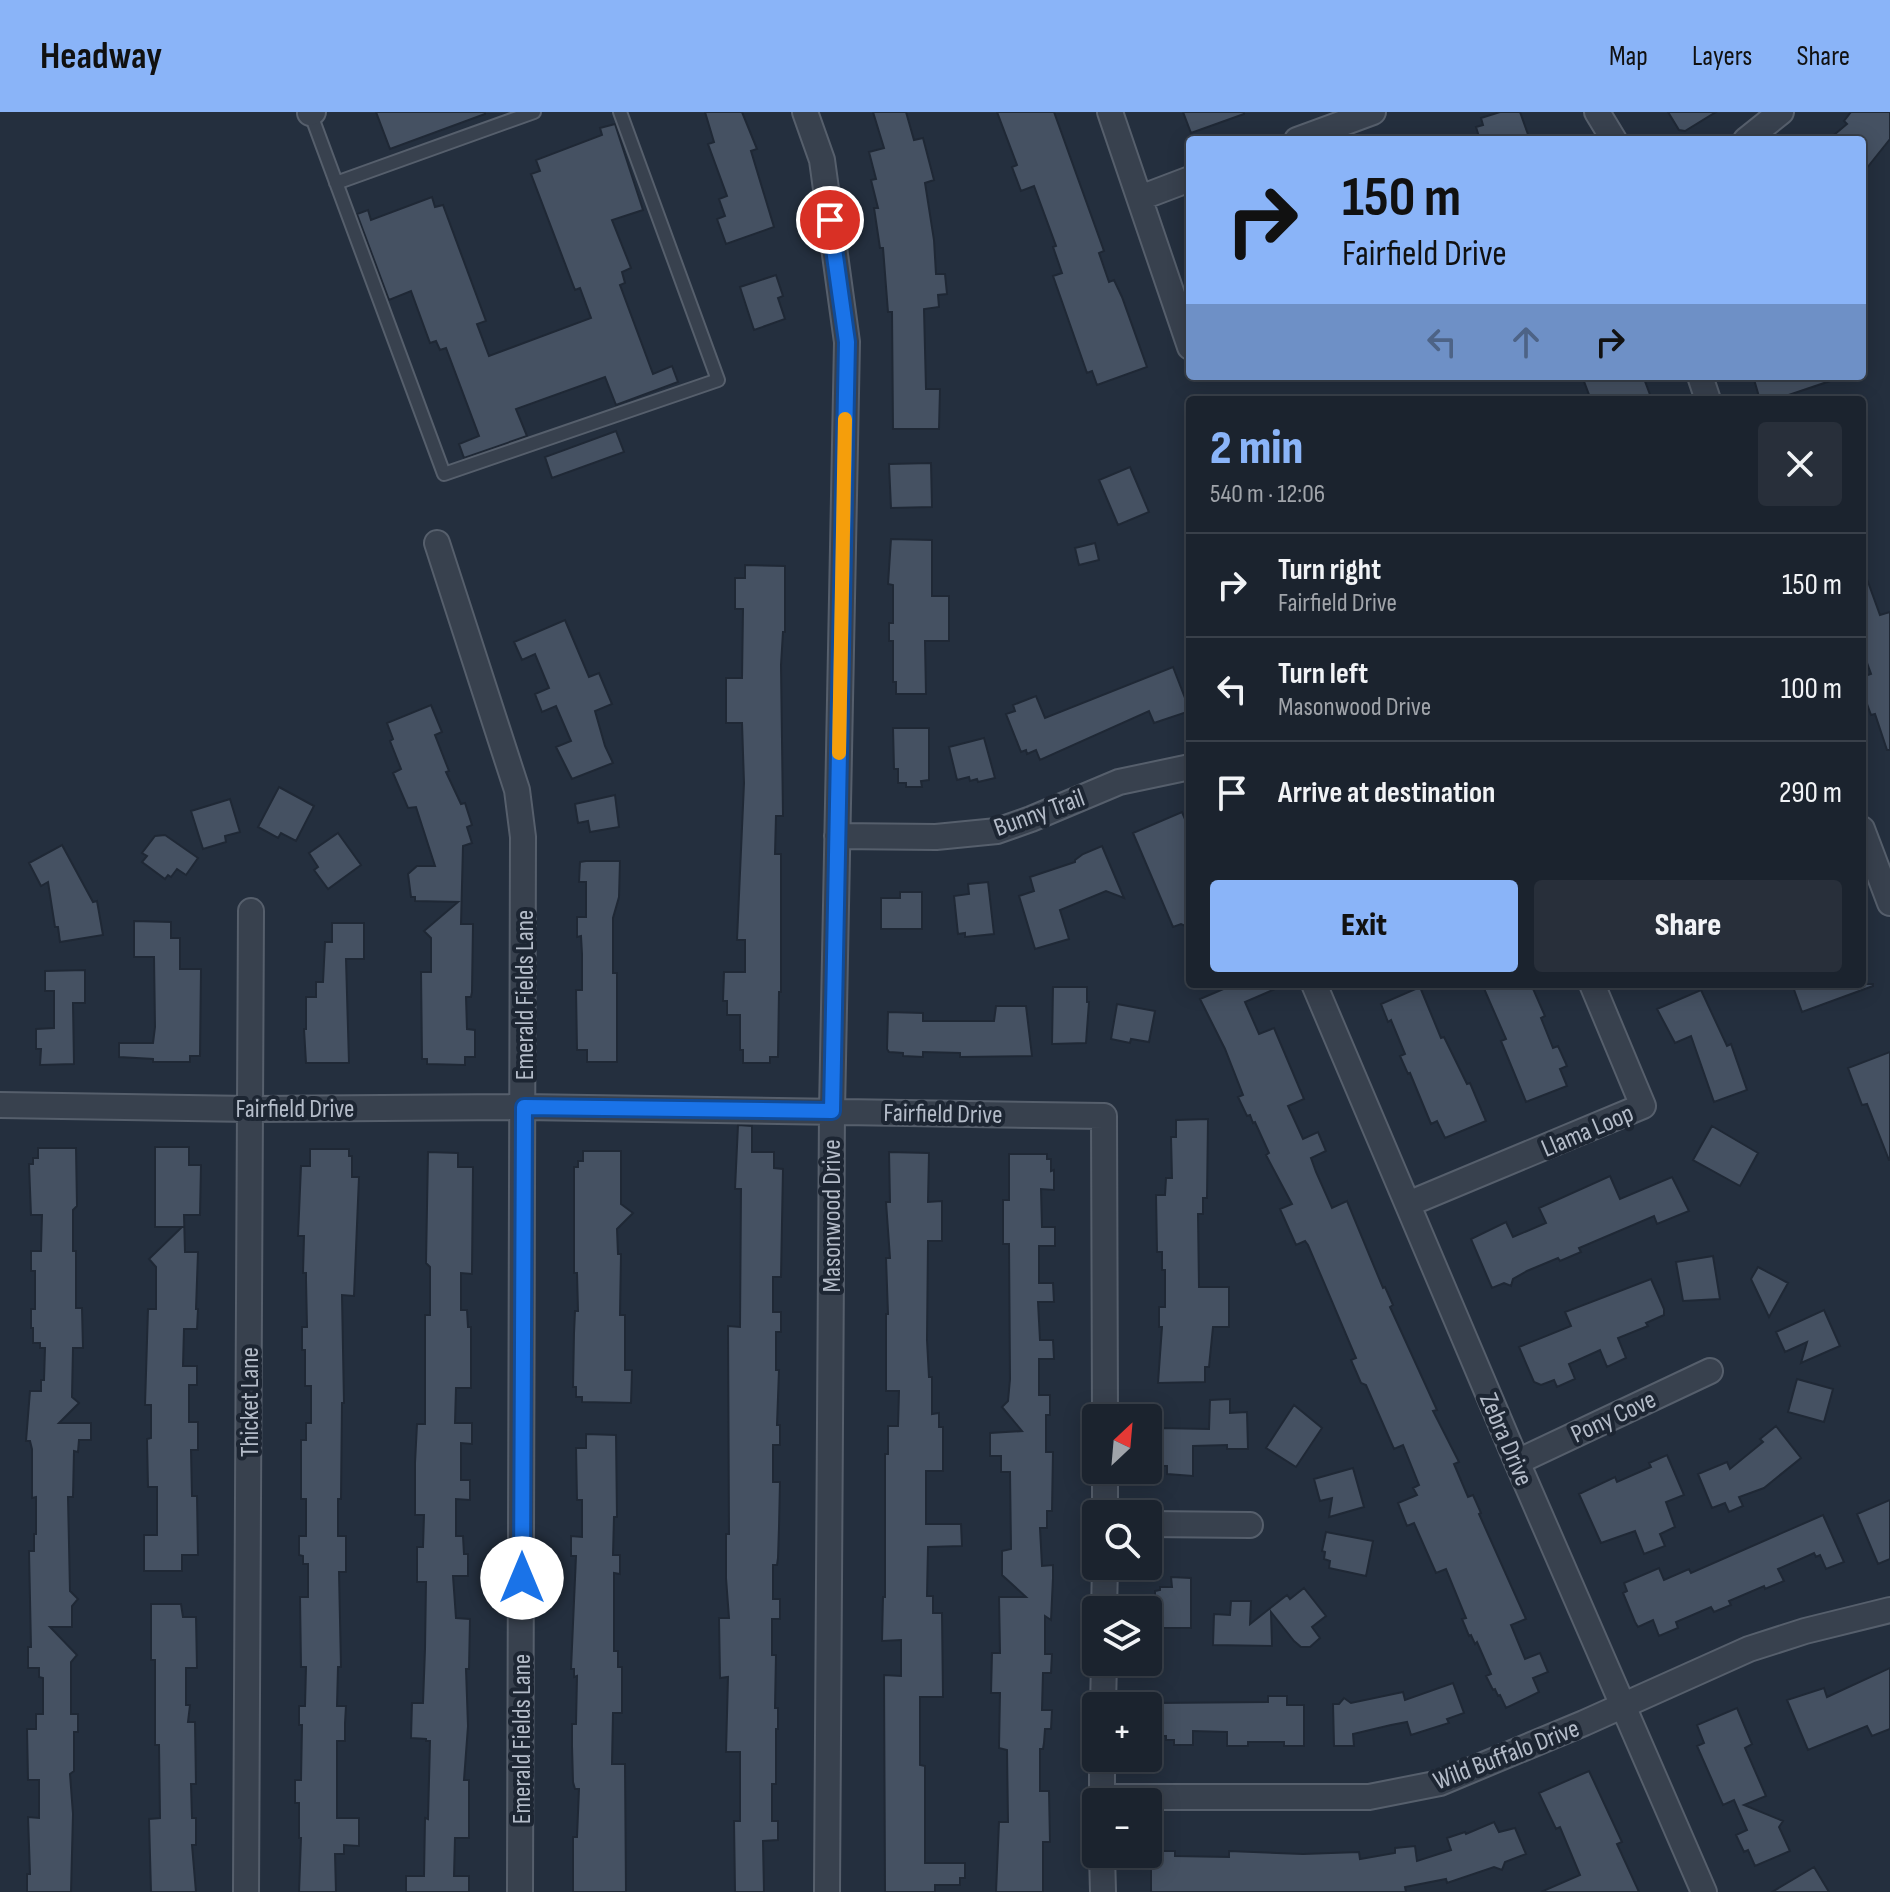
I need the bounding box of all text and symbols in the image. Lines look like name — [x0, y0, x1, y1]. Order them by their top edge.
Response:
text: Headway — [40, 34, 162, 79]
text: Map — [1609, 40, 1648, 73]
text: Layers — [1692, 40, 1752, 73]
text: Share — [1796, 40, 1850, 73]
text: 150 m — [1342, 165, 1461, 232]
icon: right — [1210, 168, 1314, 272]
pin — [796, 186, 864, 254]
icon: arrive — [808, 198, 852, 242]
text: Fairfield Drive — [1342, 233, 1507, 276]
icon: left — [1420, 320, 1464, 364]
icon: ahead — [1504, 320, 1548, 364]
icon: right — [1588, 320, 1632, 364]
text: 2 min — [1210, 420, 1303, 477]
button: close — [1758, 422, 1842, 506]
text: 540 m · 12:06 — [1210, 479, 1325, 510]
text: Turn right — [1278, 552, 1381, 588]
icon: right — [1210, 563, 1254, 607]
text: 150 m — [1782, 567, 1842, 603]
text: Fairfield Drive — [1278, 588, 1397, 619]
text: Turn left — [1278, 656, 1368, 692]
icon: left — [1210, 667, 1254, 711]
text: 100 m — [1781, 671, 1842, 707]
text: Masonwood Drive — [1278, 692, 1431, 723]
icon: arrive — [1210, 771, 1254, 815]
text: Arrive at destination — [1278, 775, 1495, 811]
text: 290 m — [1779, 775, 1842, 811]
street label: Bunny Trail — [990, 783, 1089, 844]
button: Exit — [1210, 880, 1518, 972]
button: Share — [1534, 880, 1842, 972]
street label: Emerald Fields Lane — [510, 910, 541, 1080]
street label: Fairfield Drive — [235, 1094, 355, 1125]
street label: Fairfield Drive — [883, 1098, 1003, 1131]
street label: Llama Loop — [1537, 1098, 1638, 1165]
street label: Masonwood Drive — [817, 1139, 848, 1293]
street label: Thicket Lane — [235, 1347, 266, 1457]
street label: Pony Cove — [1566, 1384, 1661, 1450]
street label: Zebra Drive — [1472, 1388, 1539, 1491]
north arrow — [1082, 1404, 1162, 1484]
map controls — [1082, 1404, 1162, 1868]
button: search — [1082, 1500, 1162, 1580]
position arrow — [480, 1536, 564, 1620]
button: layers — [1082, 1596, 1162, 1676]
street label: Emerald Fields Lane — [507, 1654, 538, 1824]
button: + — [1082, 1692, 1162, 1772]
street label: Wild Buffalo Drive — [1429, 1713, 1584, 1797]
button: − — [1082, 1788, 1162, 1868]

